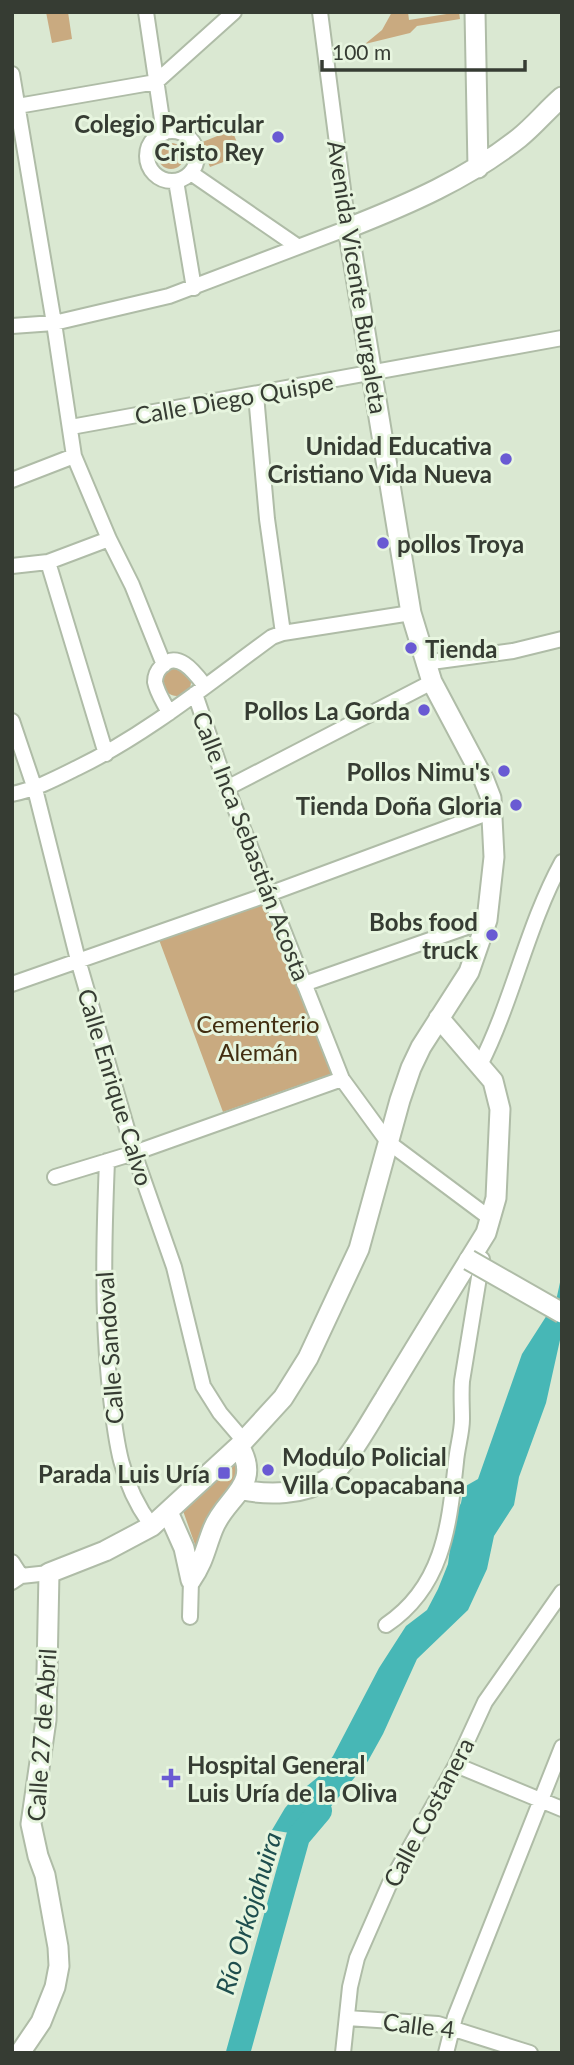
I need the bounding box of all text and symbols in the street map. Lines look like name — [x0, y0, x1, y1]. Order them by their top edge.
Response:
scale bar — [322, 28, 525, 72]
text: 100 m — [332, 39, 391, 64]
place label: Colegio Particular Cristo Rey — [74, 109, 264, 166]
marker: Colegio Particular Cristo Rey — [270, 129, 286, 145]
street label: Avenida Vicente Burgaleta — [322, 138, 394, 416]
street label: Calle Diego Quispe — [132, 366, 336, 430]
place label: Unidad Educativa Cristiano Vida Nueva — [267, 431, 492, 488]
marker: Unidad Educativa Cristiano Vida Nueva — [498, 451, 514, 467]
place label: pollos Troya — [397, 529, 524, 558]
marker: pollos Troya — [375, 535, 391, 551]
place label: Tienda — [425, 634, 498, 663]
marker: Tienda — [403, 640, 419, 656]
place label: Pollos La Gorda — [244, 696, 410, 725]
marker: Pollos La Gorda — [416, 702, 432, 718]
street label: Calle Inca Sebastián Acosta — [187, 707, 317, 985]
place label: Pollos Nimu's — [346, 757, 490, 786]
marker: Pollos Nimu's — [496, 763, 512, 779]
place label: Tienda Doña Gloria — [296, 791, 502, 820]
marker: Tienda Doña Gloria — [508, 797, 524, 813]
place label: Bobs food truck — [369, 907, 478, 964]
marker: Bobs food truck — [484, 927, 500, 943]
street label: Calle Enrique Calvo — [72, 985, 160, 1189]
park label: Cementerio Alemán — [196, 1009, 320, 1066]
street label: Calle Sandoval — [89, 1271, 129, 1425]
place label: Modulo Policial Villa Copacabana — [281, 1442, 465, 1499]
place label: Parada Luis Uría — [38, 1459, 210, 1488]
marker: Modulo Policial Villa Copacabana — [260, 1462, 276, 1478]
marker: Parada Luis Uría — [216, 1465, 232, 1481]
street label: Calle 27 de Abril — [20, 1648, 62, 1822]
street label: Calle Costanera — [376, 1732, 480, 1892]
place label: Hospital General Luis Uría de la Oliva — [187, 1750, 398, 1807]
marker: Hospital General Luis Uría de la Oliva — [161, 1768, 181, 1788]
water label: Río Orkojahuira — [208, 1828, 288, 1998]
street label: Calle 4 — [381, 2006, 457, 2044]

